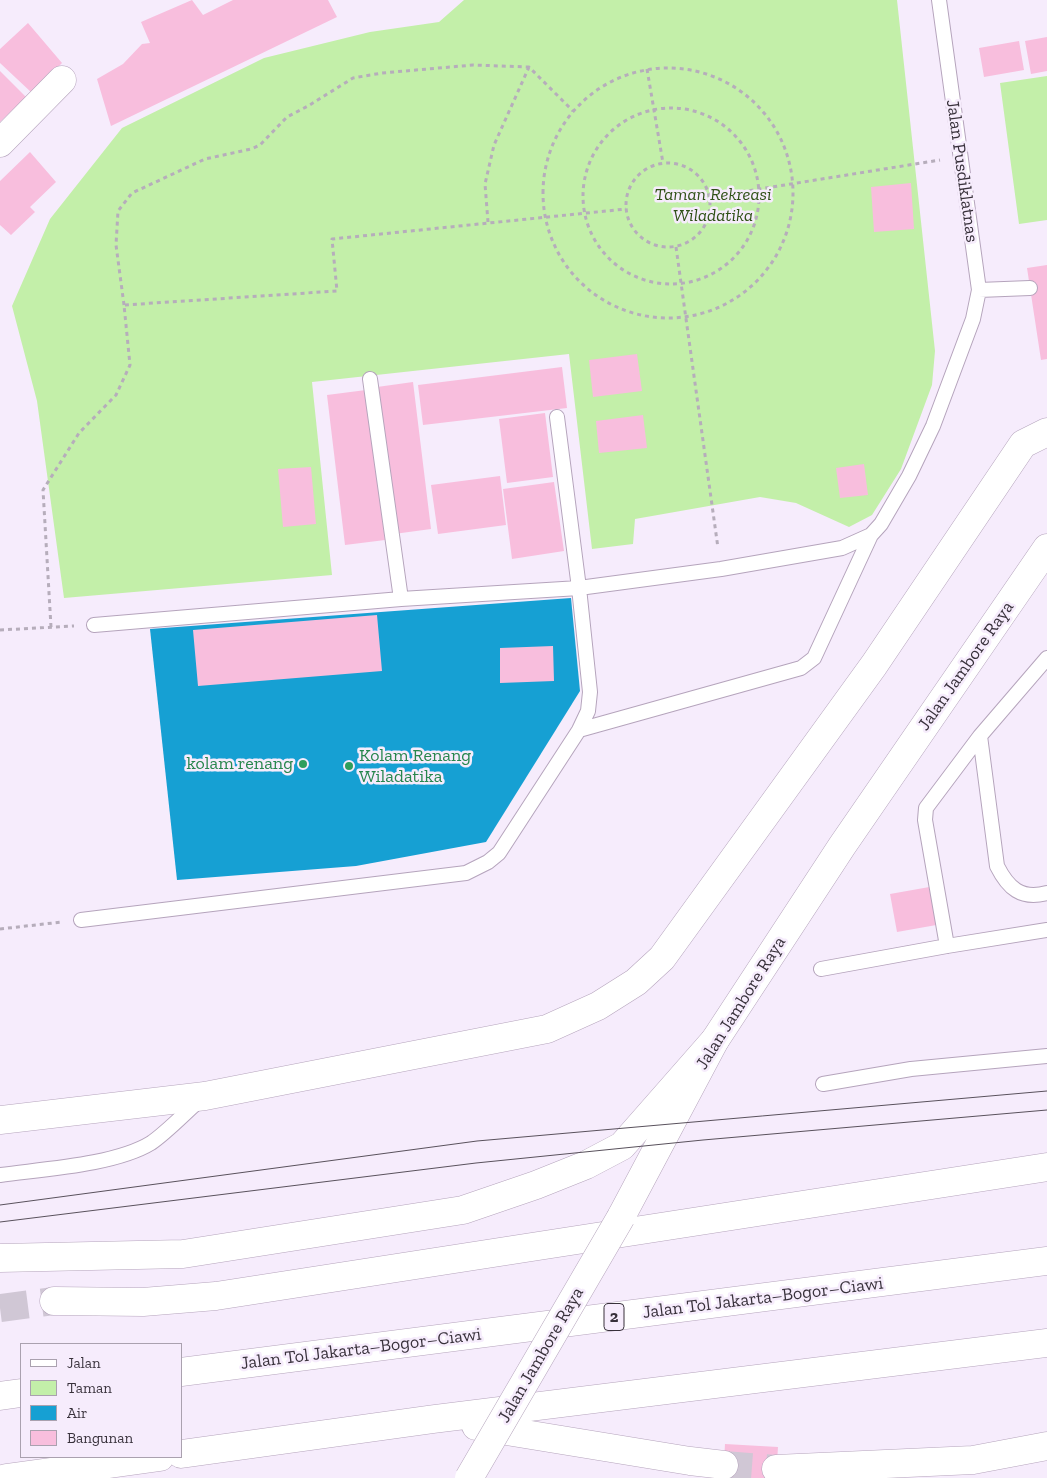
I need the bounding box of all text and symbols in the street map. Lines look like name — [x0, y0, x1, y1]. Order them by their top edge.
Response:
street label: Jalan Pusdiklatnas — [941, 98, 983, 244]
park label: Taman Rekreasi Wiladatika — [654, 184, 772, 226]
street label: Jalan Jambore Raya — [913, 597, 1019, 735]
place label: Kolam Renang Wiladatika — [359, 745, 471, 788]
place label: kolam renang — [186, 753, 293, 775]
marker: kolam renang — [297, 758, 309, 770]
marker: Kolam Renang Wiladatika — [343, 760, 355, 772]
street label: Jalan Jambore Raya — [691, 933, 791, 1073]
street label: Jalan Tol Jakarta–Bogor–Ciawi — [642, 1273, 884, 1323]
street label: Jalan Jambore Raya — [494, 1284, 588, 1426]
road number: 2 — [604, 1304, 624, 1330]
street label: Jalan Tol Jakarta–Bogor–Ciawi — [240, 1324, 482, 1374]
legend — [20, 1343, 182, 1458]
text: Jalan — [67, 1354, 101, 1372]
text: Taman — [67, 1379, 112, 1397]
text: Air — [67, 1404, 87, 1422]
text: Bangunan — [67, 1429, 133, 1447]

